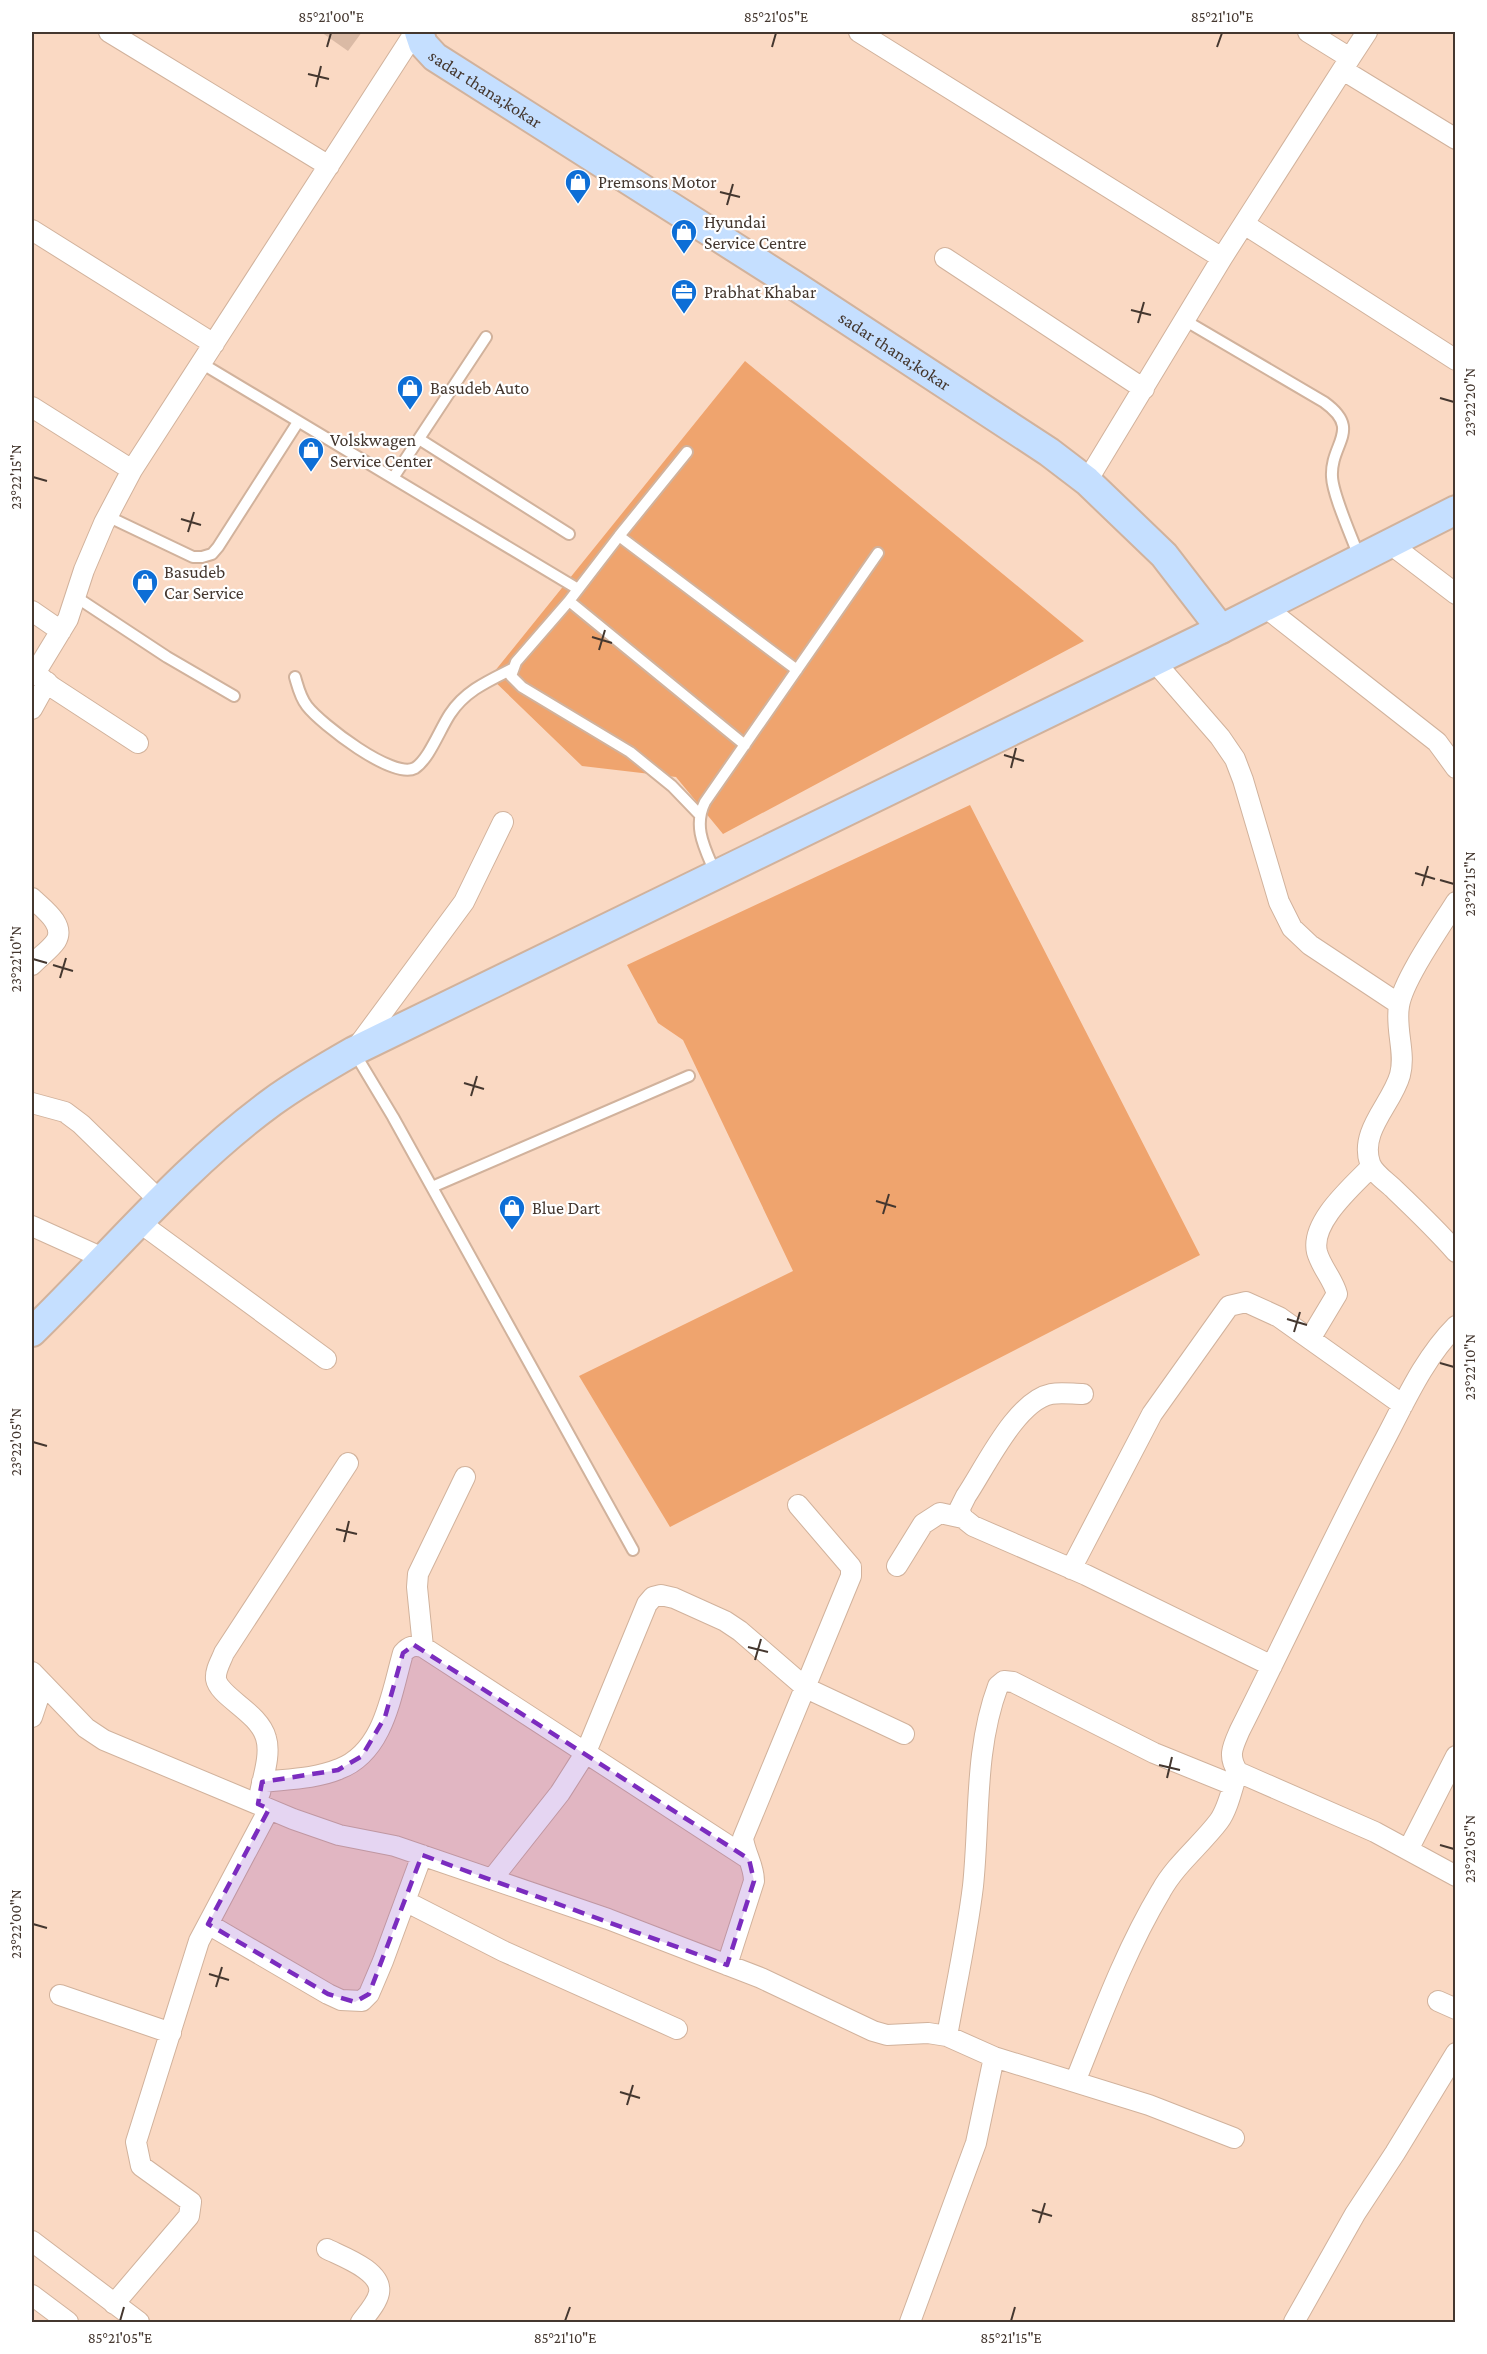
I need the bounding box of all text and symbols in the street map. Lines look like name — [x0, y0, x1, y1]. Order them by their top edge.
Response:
text: 85°21'00"E — [298, 9, 364, 25]
text: 85°21'05"E — [744, 9, 808, 25]
text: 85°21'10"E — [1191, 9, 1253, 25]
street label: sadar thana;kokar — [424, 46, 546, 133]
shop icon: Premsons Motor — [563, 167, 593, 205]
place label: Premsons Motor — [598, 172, 717, 192]
place label: Hyundai Service Centre — [704, 212, 807, 253]
shop icon: Hyundai Service Centre — [669, 217, 699, 255]
office icon: Prabhat Khabar — [669, 277, 699, 315]
place label: Prabhat Khabar — [704, 282, 817, 302]
street label: sadar thana;kokar — [835, 307, 955, 395]
text: 23°22'20"N — [1462, 368, 1478, 436]
shop icon: Basudeb Auto — [395, 373, 425, 411]
place label: Basudeb Auto — [430, 378, 529, 398]
place label: Volskwagen Service Center — [330, 430, 433, 471]
shop icon: Volskwagen Service Center — [296, 435, 326, 473]
text: 23°22'15"N — [8, 444, 24, 510]
place label: Basudeb Car Service — [164, 562, 244, 603]
shop icon: Basudeb Car Service — [130, 567, 160, 605]
text: 23°22'15"N — [1462, 851, 1478, 917]
text: 23°22'10"N — [8, 926, 24, 992]
shop icon: Blue Dart — [497, 1193, 527, 1231]
place label: Blue Dart — [532, 1198, 601, 1218]
text: 23°22'10"N — [1462, 1334, 1478, 1400]
text: 23°22'05"N — [8, 1408, 24, 1476]
text: 23°22'05"N — [1462, 1815, 1478, 1883]
text: 23°22'00"N — [8, 1889, 24, 1959]
text: 85°21'05"E — [88, 2330, 152, 2346]
text: 85°21'10"E — [534, 2330, 596, 2346]
text: 85°21'15"E — [980, 2330, 1042, 2346]

